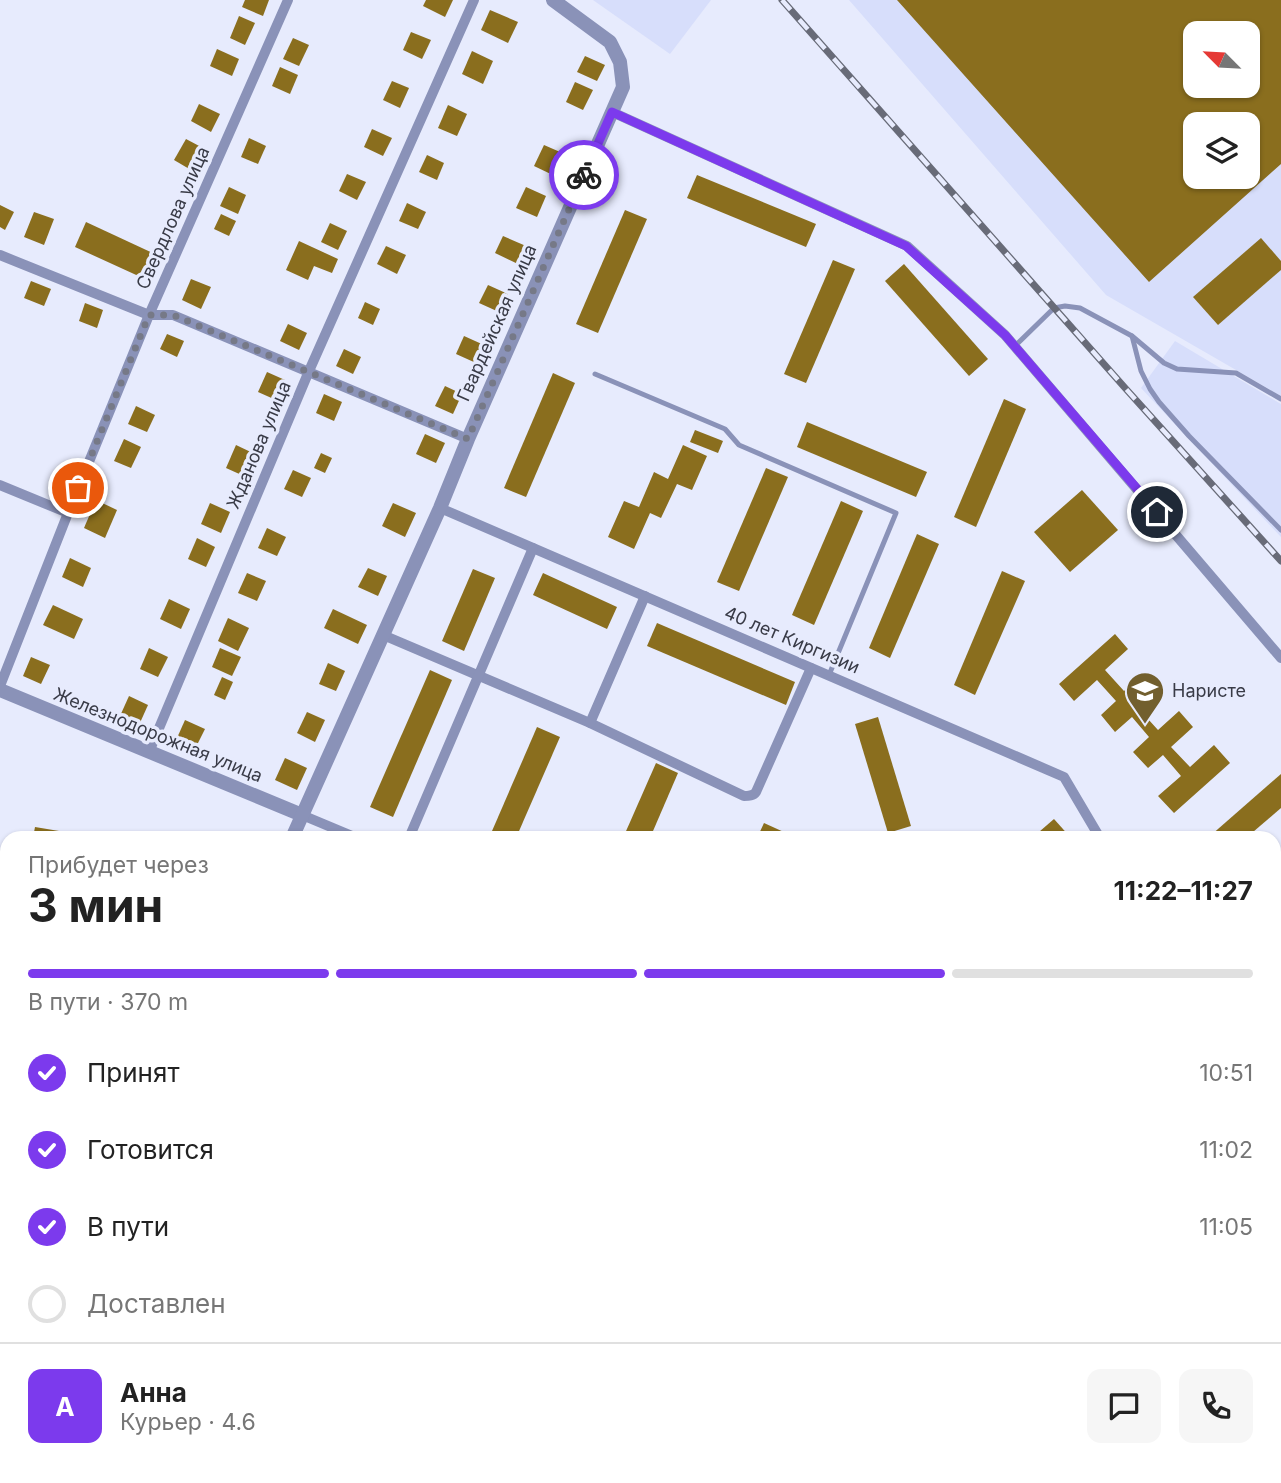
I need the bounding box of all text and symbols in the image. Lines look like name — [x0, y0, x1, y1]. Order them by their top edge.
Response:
north arrow — [1183, 21, 1260, 98]
map controls — [1183, 21, 1260, 189]
button: layers — [1183, 112, 1260, 189]
courier — [549, 140, 619, 210]
street label: Свердлова улица — [132, 143, 213, 292]
icon: bike — [565, 156, 603, 194]
street label: Гвардейская улица — [452, 241, 541, 404]
street label: Жданова улица — [222, 378, 295, 512]
pin — [48, 458, 108, 518]
icon: bag — [59, 469, 97, 507]
pin — [1127, 482, 1187, 542]
icon: home — [1138, 493, 1176, 531]
street label: 40 лет Киргизии — [721, 602, 863, 678]
school or university icon: Наристе — [1124, 670, 1166, 725]
place label: Наристе — [1172, 680, 1246, 701]
street label: Железнодорожная улица — [51, 683, 266, 786]
text: Прибудет через — [28, 851, 209, 879]
text: 11:22–11:27 — [1114, 875, 1253, 906]
text: 3 мин — [28, 877, 163, 933]
text: В пути · 370 m — [28, 988, 188, 1016]
icon: check — [28, 1054, 66, 1092]
text: Принят — [87, 1057, 180, 1088]
text: 10:51 — [1199, 1059, 1253, 1087]
icon: check — [28, 1131, 66, 1169]
text: Готовится — [87, 1134, 214, 1165]
text: 11:02 — [1199, 1136, 1253, 1164]
icon: check — [28, 1208, 66, 1246]
text: В пути — [87, 1211, 169, 1242]
text: 11:05 — [1199, 1213, 1253, 1241]
text: Доставлен — [87, 1288, 226, 1319]
button: chat — [1087, 1369, 1161, 1443]
button: phone — [1179, 1369, 1253, 1443]
text: Анна — [120, 1377, 187, 1408]
text: А — [55, 1391, 75, 1422]
text: Курьер · 4.6 — [120, 1408, 256, 1436]

